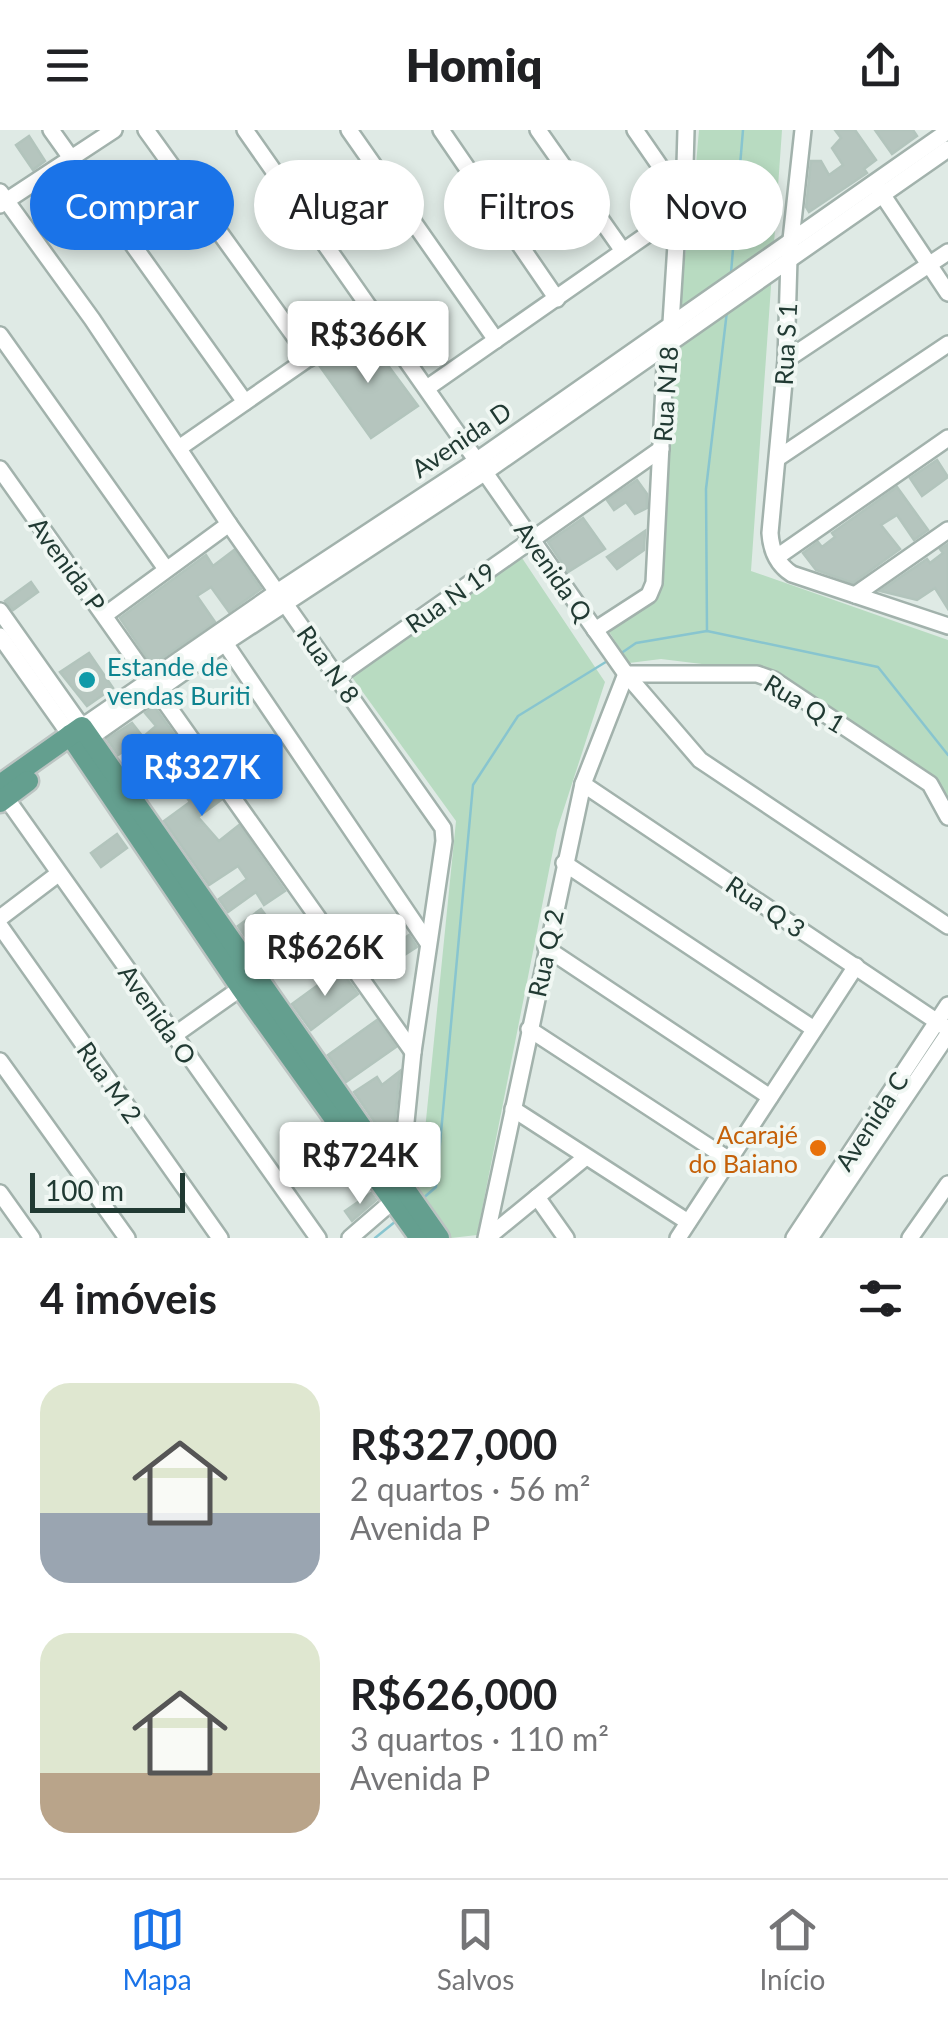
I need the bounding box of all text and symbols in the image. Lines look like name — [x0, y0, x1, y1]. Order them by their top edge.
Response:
icon: menu — [40, 38, 95, 93]
text: Homiq — [406, 38, 542, 92]
icon: share — [853, 38, 908, 93]
chip: Comprar — [30, 160, 234, 250]
chip: Alugar — [254, 160, 424, 250]
chip: Filtros — [444, 160, 610, 250]
chip: Novo — [630, 160, 783, 250]
pin: R$366K — [287, 301, 449, 386]
street label: Rua S 1 — [768, 302, 802, 386]
text: R$366K — [310, 314, 426, 353]
street label: Rua N18 — [647, 345, 683, 443]
street label: Avenida D — [406, 395, 516, 483]
street label: Avenida P — [24, 511, 112, 617]
street label: Avenida Q — [509, 516, 599, 626]
street label: Rua N 19 — [399, 555, 501, 639]
street label: Rua N 8 — [292, 619, 366, 709]
place label: Estande de vendas Buriti — [107, 651, 251, 710]
street label: Rua Q 1 — [759, 667, 851, 739]
marker: Estande de vendas Buriti — [76, 669, 98, 691]
pin: R$327K — [121, 734, 283, 819]
text: R$327K — [144, 747, 260, 786]
street label: Rua Q 3 — [721, 869, 811, 943]
street label: Rua Q 2 — [521, 906, 569, 1000]
pin: R$626K — [244, 914, 406, 999]
text: R$626K — [267, 927, 383, 966]
street label: Avenida O — [113, 959, 203, 1069]
street label: Rua M 2 — [71, 1036, 149, 1128]
street label: Avenida C — [828, 1066, 914, 1176]
place label: Acarajé do Baiano — [688, 1119, 798, 1178]
pin: R$724K — [279, 1122, 441, 1207]
text: R$724K — [302, 1135, 418, 1174]
marker: Acarajé do Baiano — [807, 1137, 829, 1159]
scale bar — [30, 1168, 185, 1212]
text: 100 m — [45, 1173, 124, 1207]
icon: filters — [853, 1271, 908, 1326]
text: 4 imóveis — [40, 1273, 217, 1323]
text: R$327,000 — [350, 1419, 557, 1469]
icon: home — [120, 1423, 240, 1543]
text: 2 quartos · 56 m² — [350, 1469, 590, 1508]
text: Avenida P — [350, 1508, 490, 1547]
text: R$626,000 — [350, 1669, 557, 1719]
icon: home — [120, 1673, 240, 1793]
text: 3 quartos · 110 m² — [350, 1719, 609, 1758]
text: Avenida P — [350, 1758, 490, 1797]
tab: Mapa — [123, 1902, 192, 1996]
tab: Salvos — [437, 1902, 514, 1996]
tab: Início — [759, 1902, 825, 1996]

